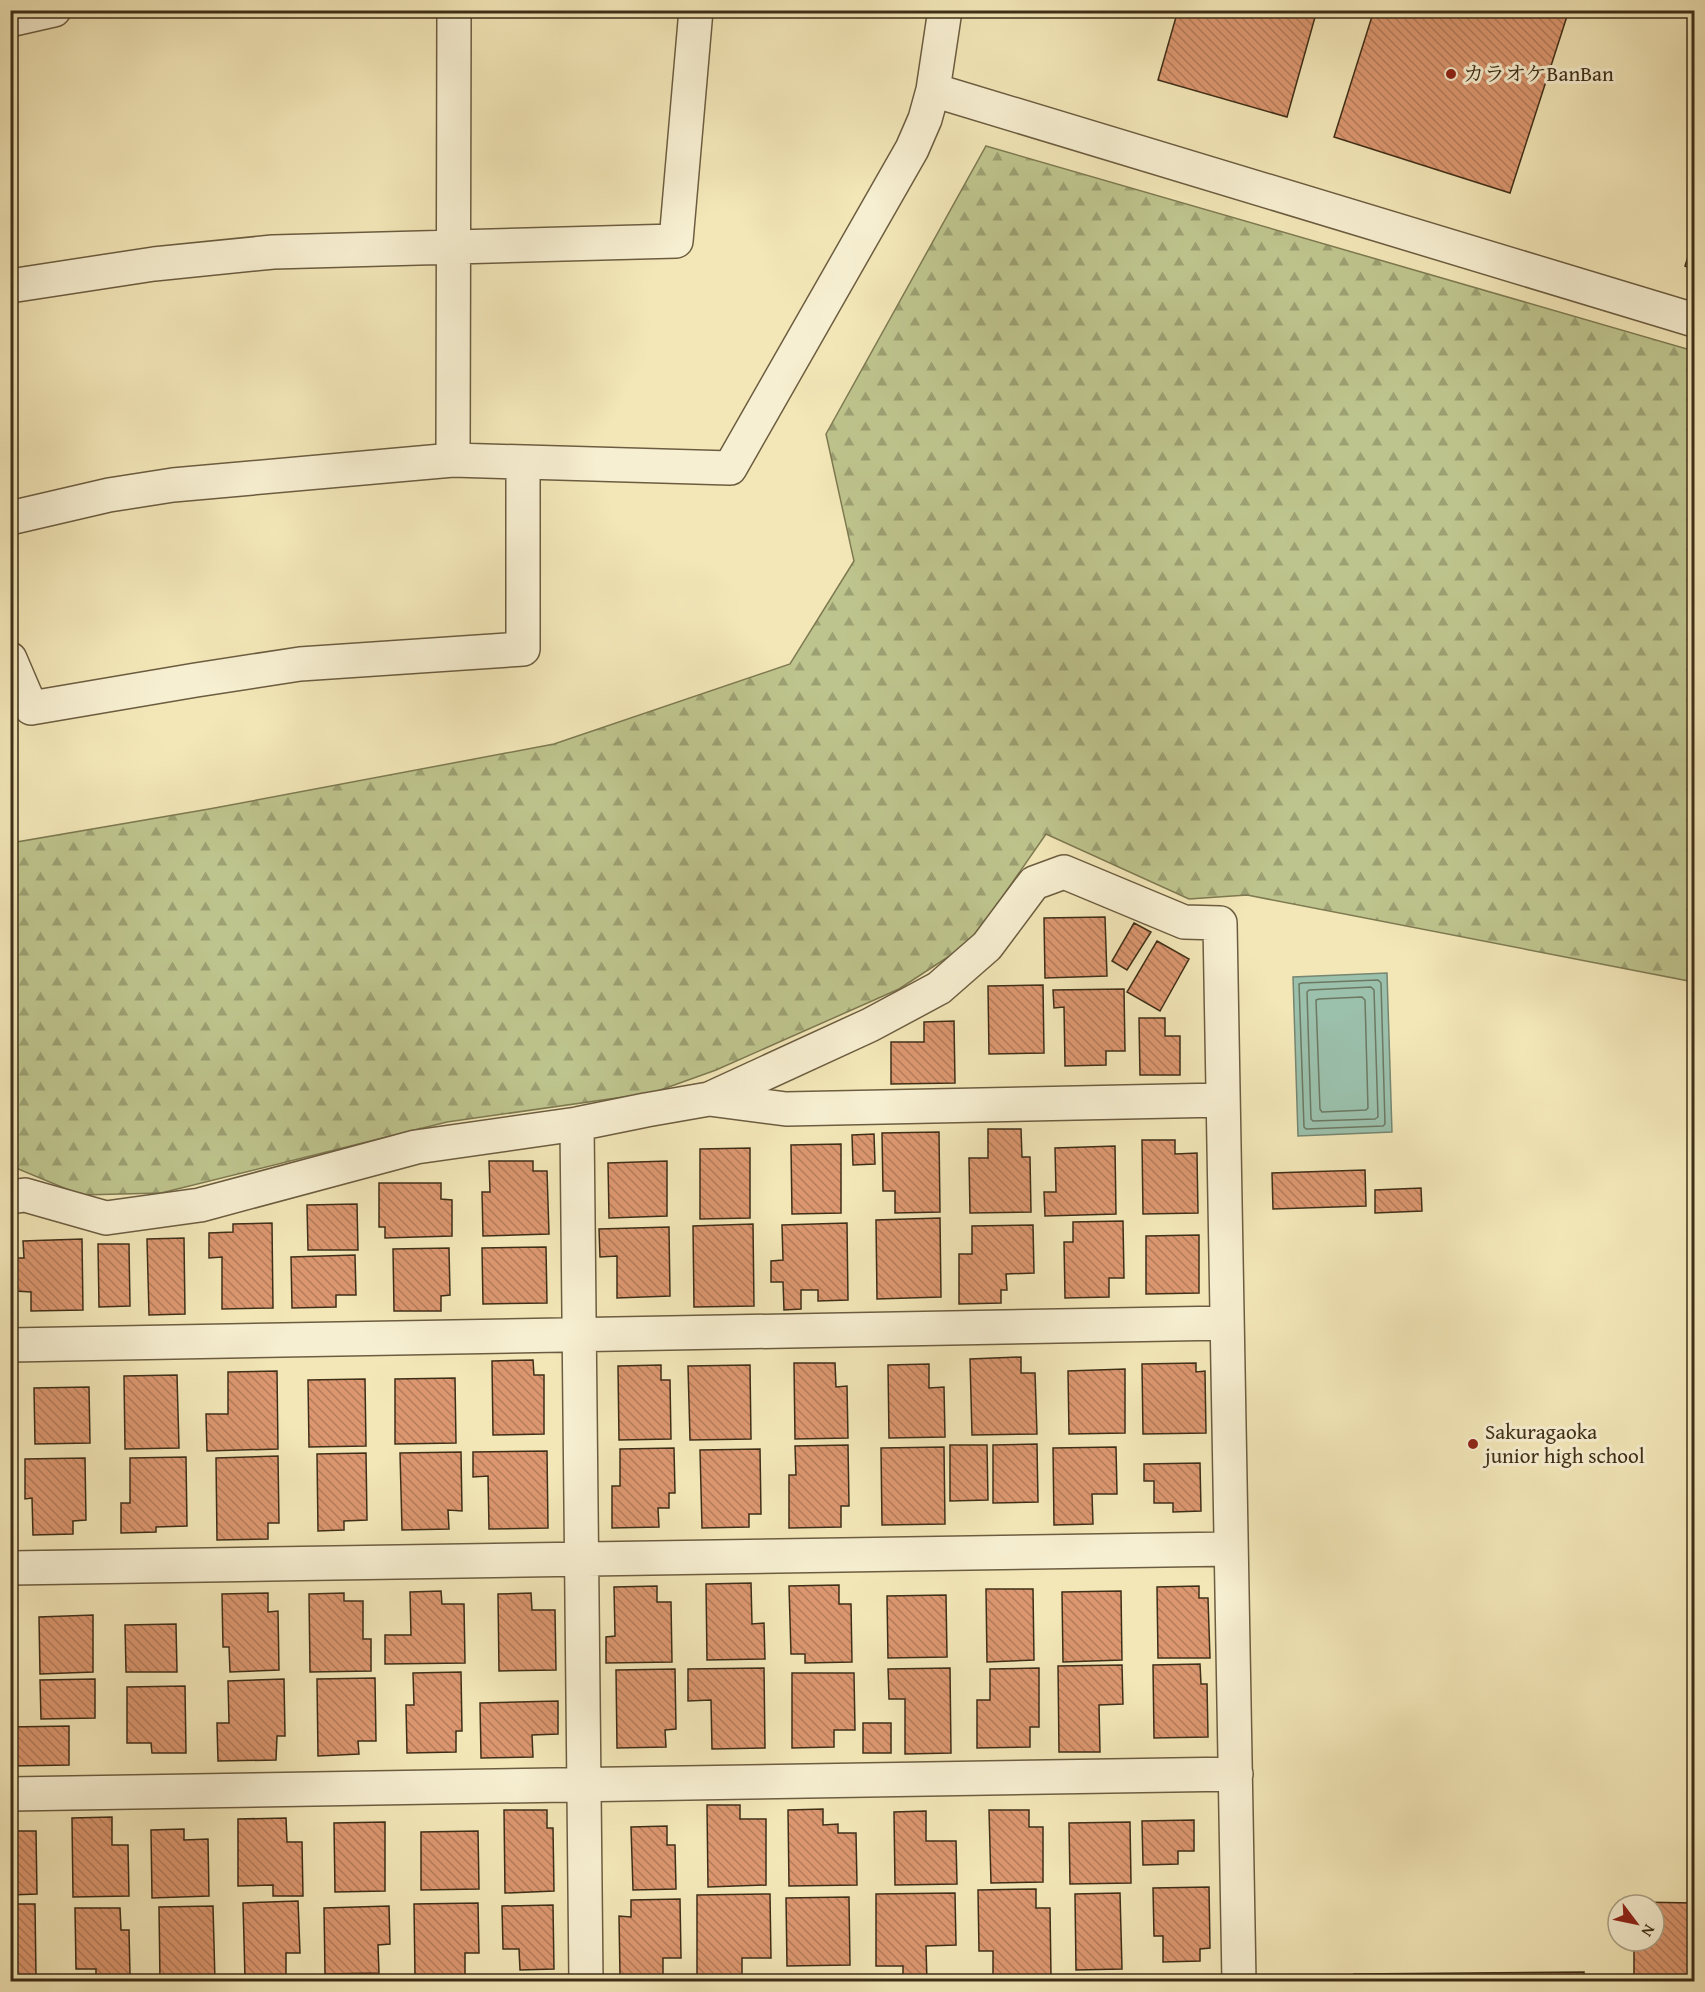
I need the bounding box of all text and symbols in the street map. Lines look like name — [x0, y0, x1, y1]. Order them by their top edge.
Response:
place label: カラオケBanBan — [1463, 58, 1614, 89]
marker: カラオケBanBan — [1444, 67, 1458, 81]
place label: Sakuragaoka junior high school — [1482, 1416, 1645, 1471]
marker: Sakuragaoka junior high school — [1466, 1437, 1480, 1451]
north arrow — [1606, 1893, 1666, 1953]
text: N — [1636, 1920, 1662, 1942]

